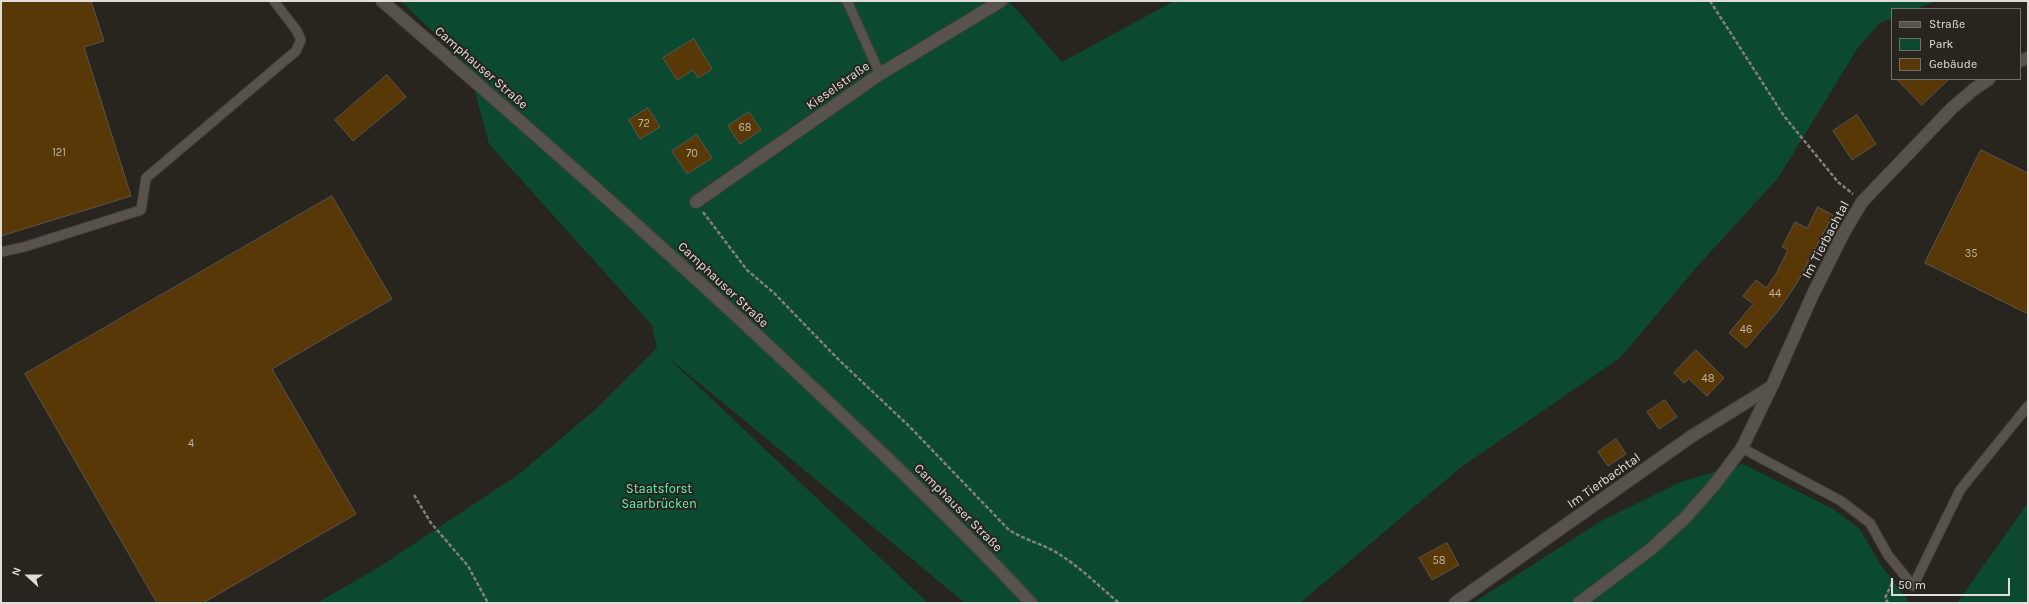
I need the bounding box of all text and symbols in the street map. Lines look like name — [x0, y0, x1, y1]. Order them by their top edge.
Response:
legend — [1891, 8, 2021, 80]
text: Straße — [1929, 17, 1965, 31]
street label: Camphauser Straße — [431, 23, 531, 113]
text: Park — [1929, 37, 1953, 51]
text: Gebäude — [1929, 57, 1977, 71]
street label: Kieselstraße — [803, 58, 873, 114]
house number: 72 — [638, 117, 650, 131]
house number: 68 — [738, 121, 752, 135]
house number: 121 — [52, 146, 66, 160]
house number: 70 — [686, 147, 698, 161]
street label: Im Tierbachtal — [1799, 198, 1853, 282]
street label: Camphauser Straße — [674, 239, 772, 331]
house number: 35 — [1965, 247, 1977, 261]
house number: 44 — [1769, 287, 1781, 301]
house number: 46 — [1740, 323, 1752, 337]
house number: 48 — [1702, 372, 1714, 386]
house number: 4 — [188, 437, 194, 451]
street label: Im Tierbachtal — [1564, 450, 1644, 512]
street label: Camphauser Straße — [911, 461, 1005, 555]
park label: Staatsforst Saarbrücken — [621, 481, 697, 512]
house number: 58 — [1433, 554, 1445, 568]
north arrow — [8, 556, 48, 596]
text: N — [9, 566, 24, 578]
scale bar — [1893, 570, 2012, 596]
text: 50 m — [1898, 578, 1926, 592]

